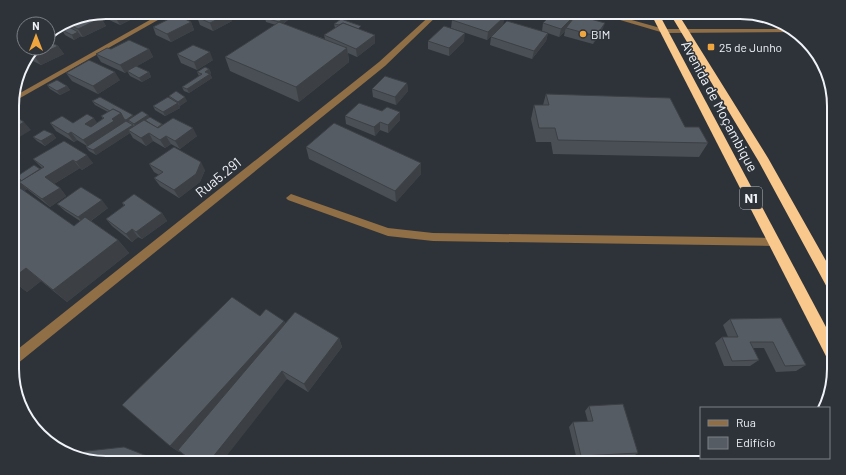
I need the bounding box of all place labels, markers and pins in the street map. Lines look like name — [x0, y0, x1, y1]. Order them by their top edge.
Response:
place label: BIM — [591, 27, 610, 41]
marker: BIM — [578, 29, 588, 39]
place label: 25 de Junho — [719, 40, 782, 54]
marker: 25 de Junho — [706, 42, 716, 52]

